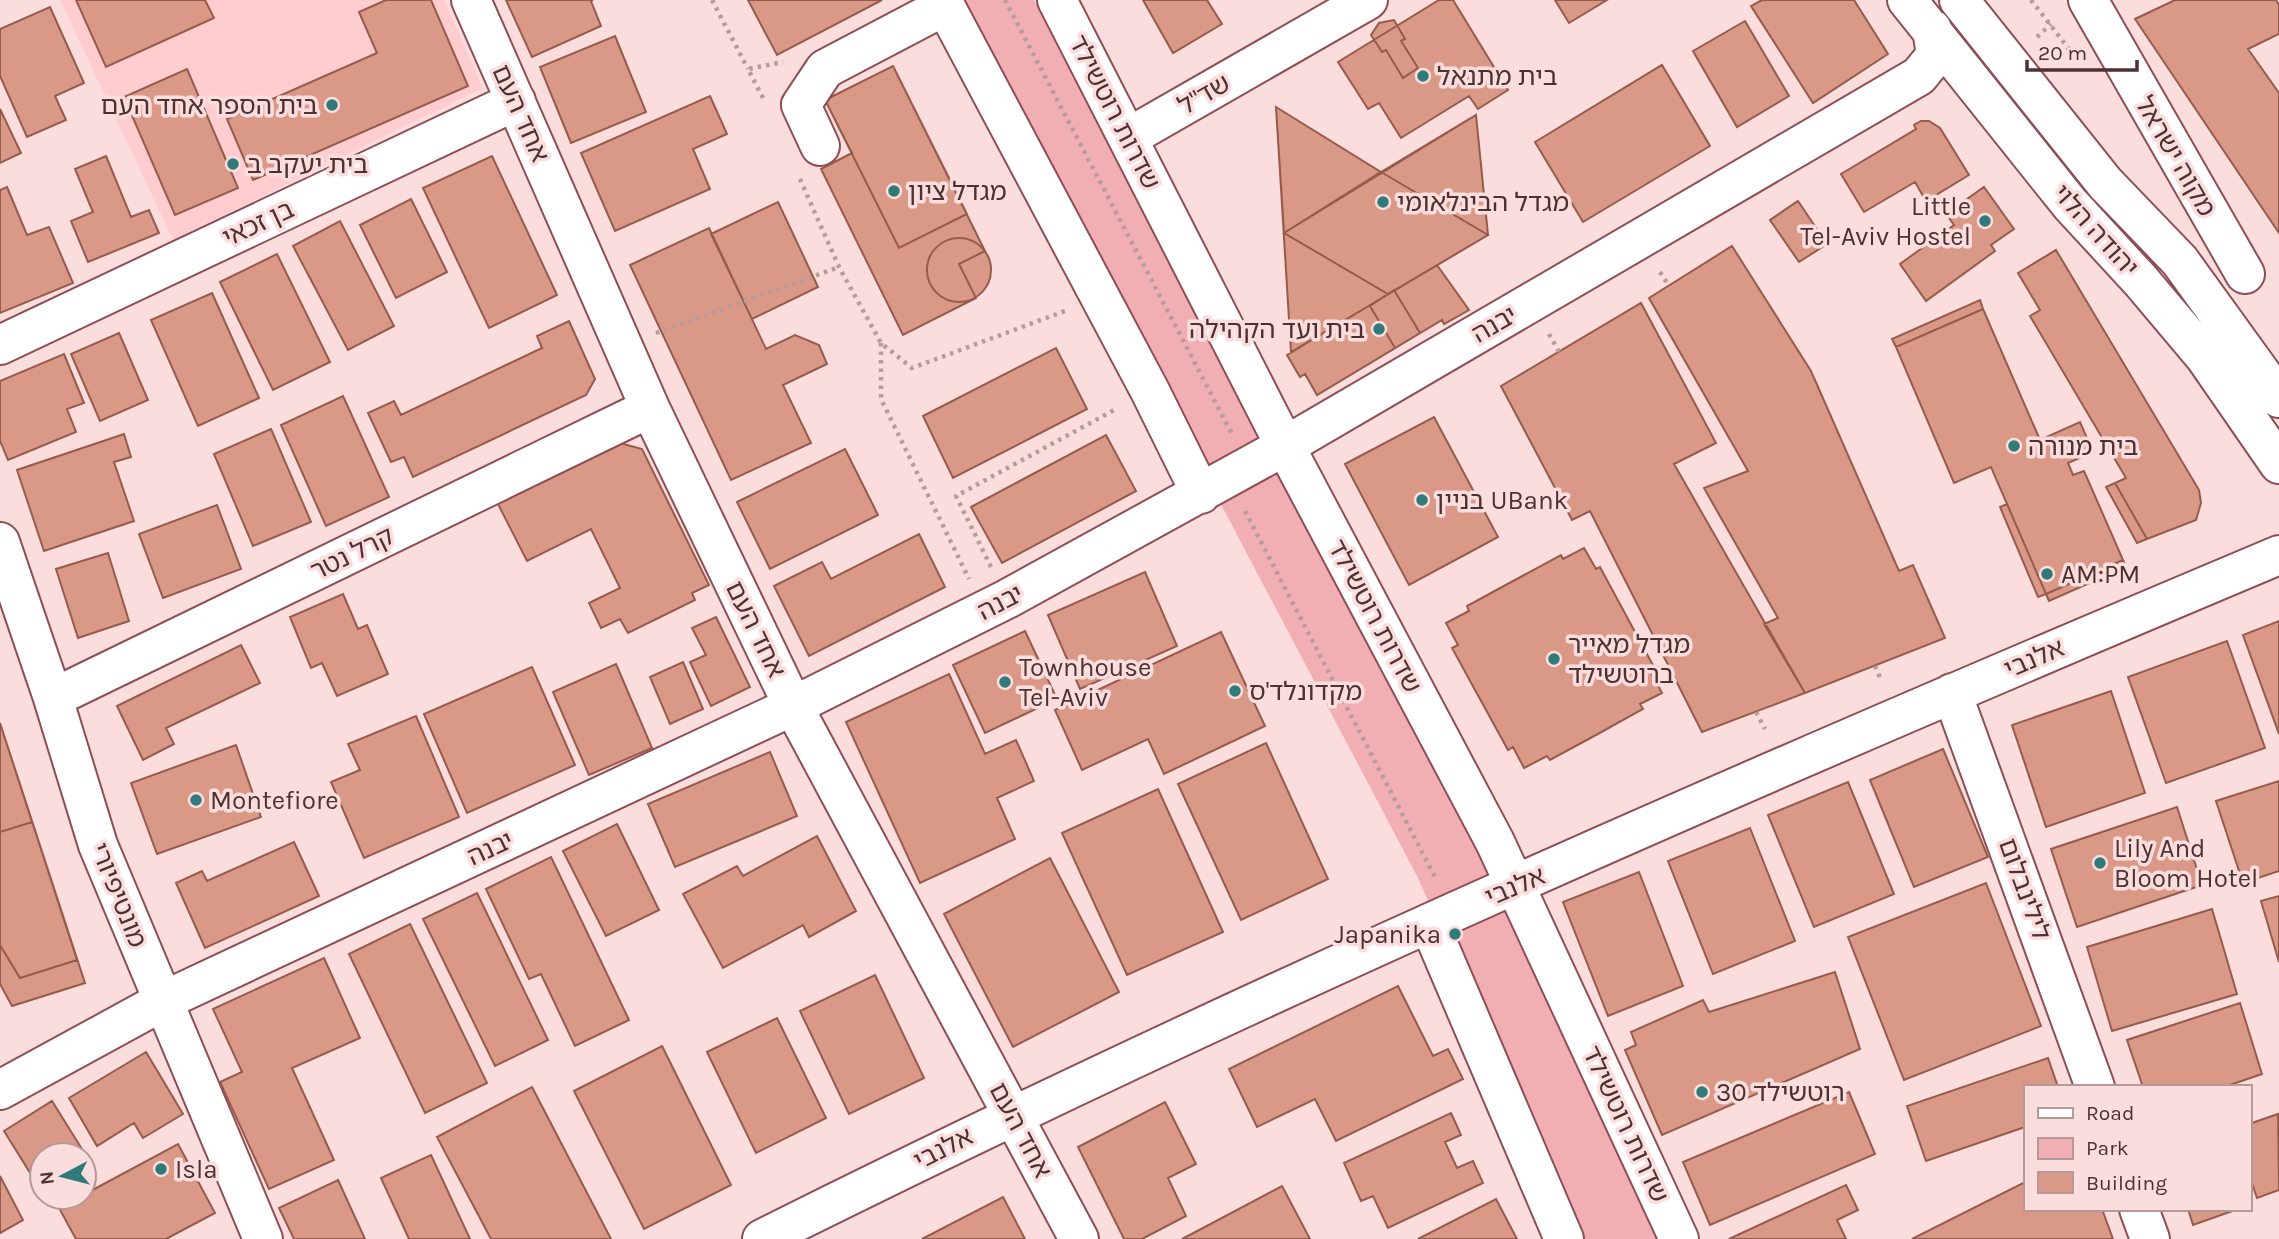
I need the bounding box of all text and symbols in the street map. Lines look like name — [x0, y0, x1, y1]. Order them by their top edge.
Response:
scale bar — [2027, 28, 2137, 72]
street label: שדרות רוטשילד — [1062, 30, 1167, 195]
text: 20 m — [2038, 41, 2087, 65]
street label: אחד העם — [485, 60, 556, 167]
place label: בית מתנאל — [1437, 61, 1558, 92]
street label: שד"ל — [1173, 67, 1236, 121]
marker: בית מתנאל — [1415, 68, 1431, 84]
place label: בית הספר אחד העם — [100, 90, 318, 121]
street label: מקוה ישראל — [2129, 91, 2222, 222]
marker: בית הספר אחד העם — [324, 97, 340, 113]
place label: בית יעקב ב — [247, 149, 368, 180]
marker: בית יעקב ב — [225, 156, 241, 172]
place label: מגדל ציון — [908, 176, 1007, 207]
street label: יהודה הלוי — [2046, 178, 2145, 283]
marker: מגדל ציון — [886, 183, 902, 199]
place label: מגדל הבינלאומי — [1397, 187, 1569, 218]
place label: Little Tel-Aviv Hostel — [1800, 191, 1971, 252]
street label: בן זכאי — [218, 194, 299, 253]
marker: מגדל הבינלאומי — [1375, 194, 1391, 210]
marker: Little Tel-Aviv Hostel — [1977, 213, 1993, 229]
street label: יבנה — [1466, 299, 1522, 350]
place label: בית ועד הקהילה — [1189, 314, 1365, 345]
marker: בית ועד הקהילה — [1371, 321, 1387, 337]
place label: בית מנורה — [2028, 431, 2138, 462]
marker: בית מנורה — [2006, 438, 2022, 454]
place label: בניין UBank — [1436, 485, 1568, 516]
marker: בניין UBank — [1414, 492, 1430, 508]
street label: קרל נטר — [305, 520, 399, 587]
street label: שדרות רוטשילד — [1321, 534, 1428, 698]
place label: AM:PM — [2061, 559, 2140, 590]
marker: AM:PM — [2039, 566, 2055, 582]
street label: אחד העם — [719, 576, 792, 682]
street label: יבנה — [972, 578, 1028, 627]
place label: מגדל מאייר ברוטשילד — [1568, 629, 1690, 690]
street label: אלנבי — [1999, 632, 2069, 685]
marker: מגדל מאייר ברוטשילד — [1546, 651, 1562, 667]
place label: Townhouse Tel-Aviv — [1019, 652, 1151, 713]
marker: Townhouse Tel-Aviv — [997, 674, 1013, 690]
place label: מקדונלד'ס — [1249, 676, 1362, 707]
marker: מקדונלד'ס — [1227, 683, 1243, 699]
place label: Montefiore — [210, 785, 339, 816]
marker: Montefiore — [188, 792, 204, 808]
street label: יבנה — [462, 824, 518, 872]
place label: Lily And Bloom Hotel — [2114, 833, 2258, 894]
street label: לילינבלום — [1992, 834, 2057, 944]
street label: מונטיפיורי — [84, 838, 154, 952]
marker: Lily And Bloom Hotel — [2092, 855, 2108, 871]
street label: אלנבי — [1480, 860, 1550, 913]
place label: Japanika — [1334, 919, 1441, 950]
marker: Japanika — [1447, 926, 1463, 942]
street label: שדרות רוטשילד — [1576, 1041, 1675, 1208]
street label: אחד העם — [983, 1077, 1059, 1183]
place label: רוטשילד 30 — [1716, 1077, 1845, 1108]
marker: רוטשילד 30 — [1694, 1084, 1710, 1100]
legend — [2024, 1085, 2251, 1211]
text: Road — [2086, 1101, 2134, 1125]
street label: אלנבי — [908, 1121, 978, 1176]
text: Park — [2086, 1136, 2129, 1160]
north arrow — [28, 1141, 98, 1211]
place label: Isla — [175, 1154, 218, 1185]
marker: Isla — [153, 1161, 169, 1177]
text: N — [35, 1170, 59, 1186]
text: Building — [2086, 1171, 2167, 1195]

